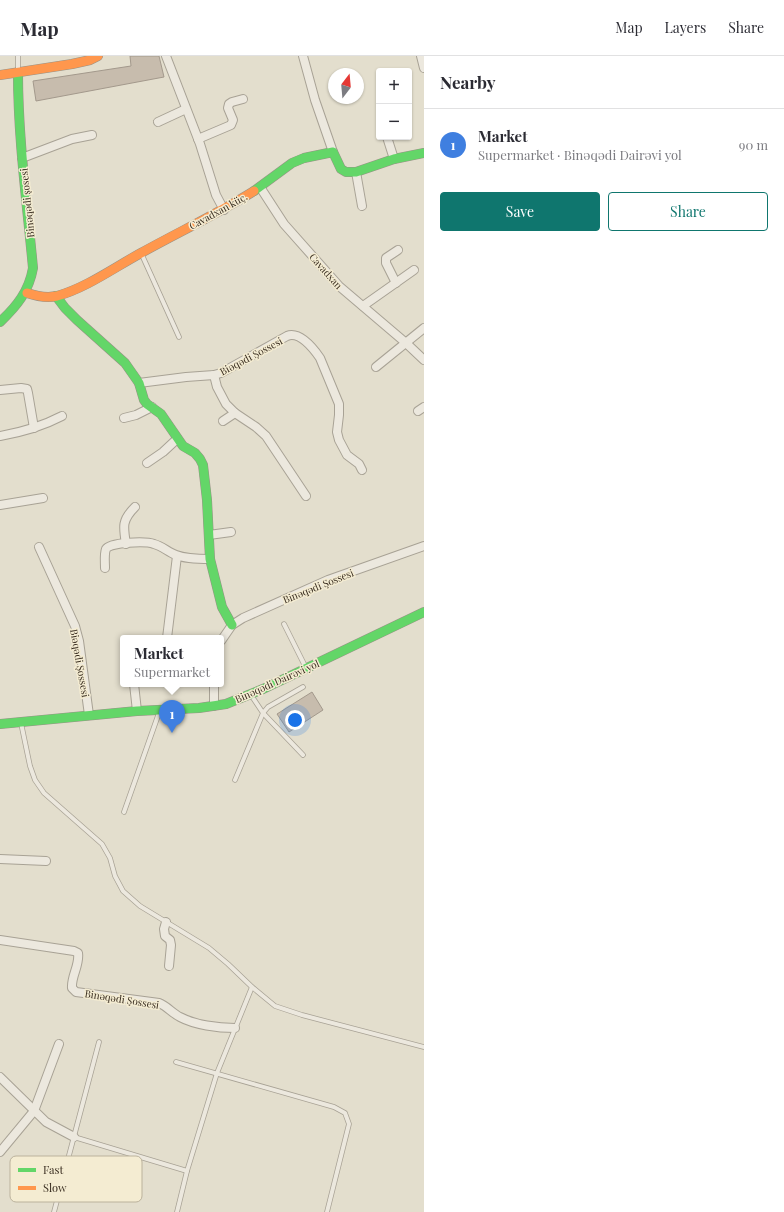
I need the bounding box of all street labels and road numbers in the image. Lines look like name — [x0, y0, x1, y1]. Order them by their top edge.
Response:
street label: Binəqədi şosesi — [16, 168, 38, 238]
street label: Cavadxan küç. — [186, 189, 250, 233]
street label: Cavadxan — [306, 250, 346, 292]
street label: Biəqədi Şossesi — [217, 334, 285, 378]
street label: Binəqədi Şossesi — [281, 565, 356, 607]
street label: Biəqədi Şossesi — [67, 628, 93, 698]
street label: Binəqədi Dairəvi yol — [233, 656, 321, 706]
street label: Binəqədi Şossesi — [84, 986, 160, 1012]

